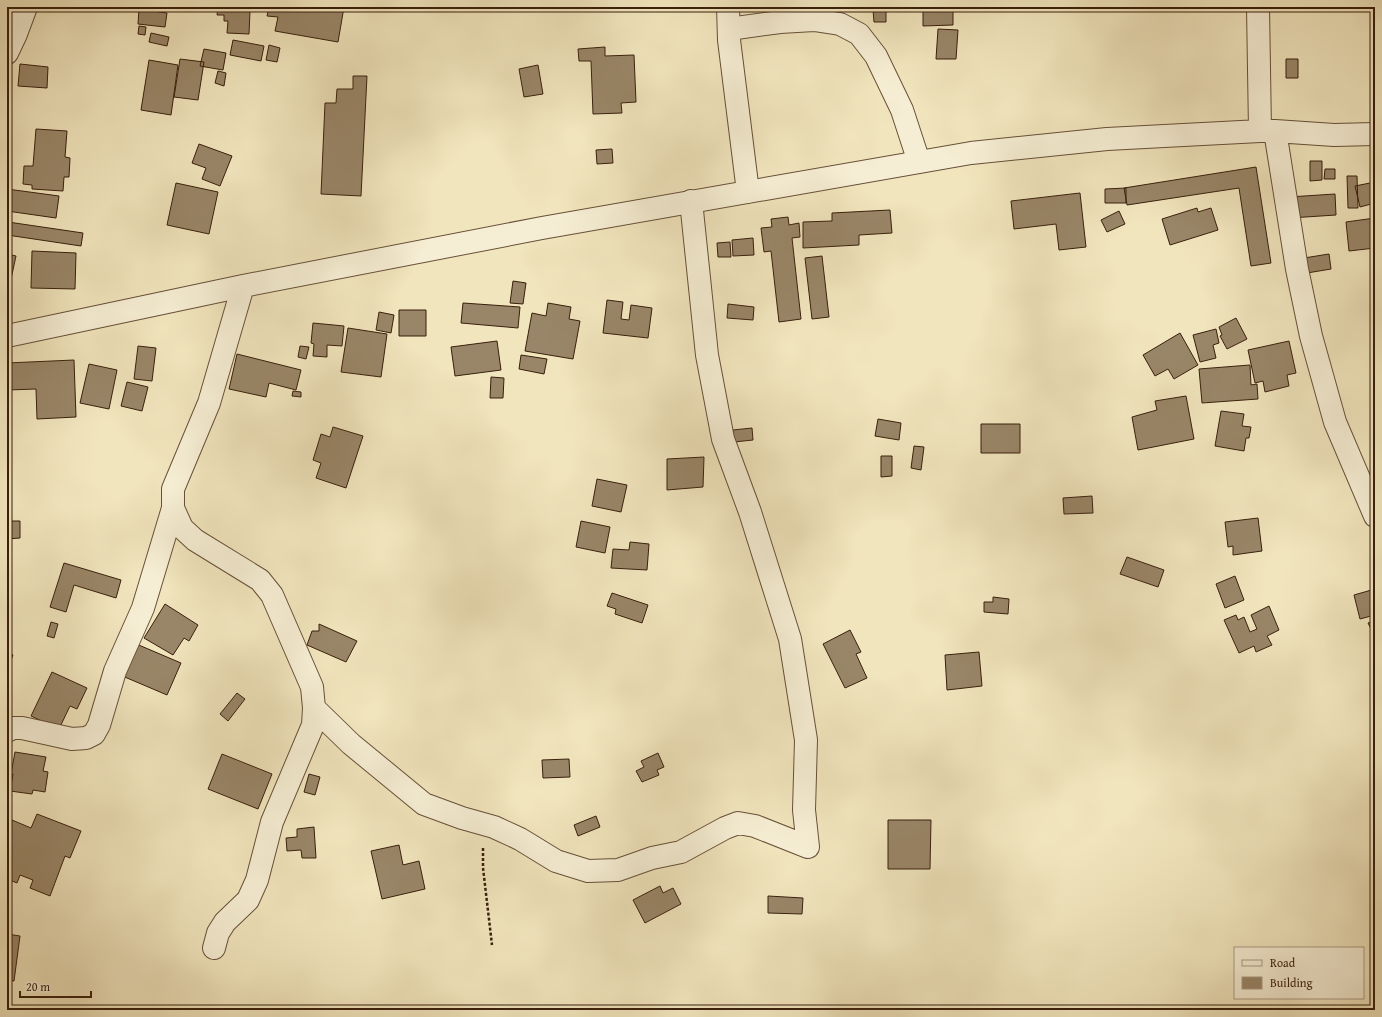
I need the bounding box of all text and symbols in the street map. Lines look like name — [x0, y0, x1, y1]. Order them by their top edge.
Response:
legend — [1234, 947, 1364, 999]
text: Road — [1270, 954, 1296, 971]
scale bar — [20, 973, 91, 999]
text: Building — [1270, 974, 1313, 991]
text: 20 m — [26, 978, 50, 995]

